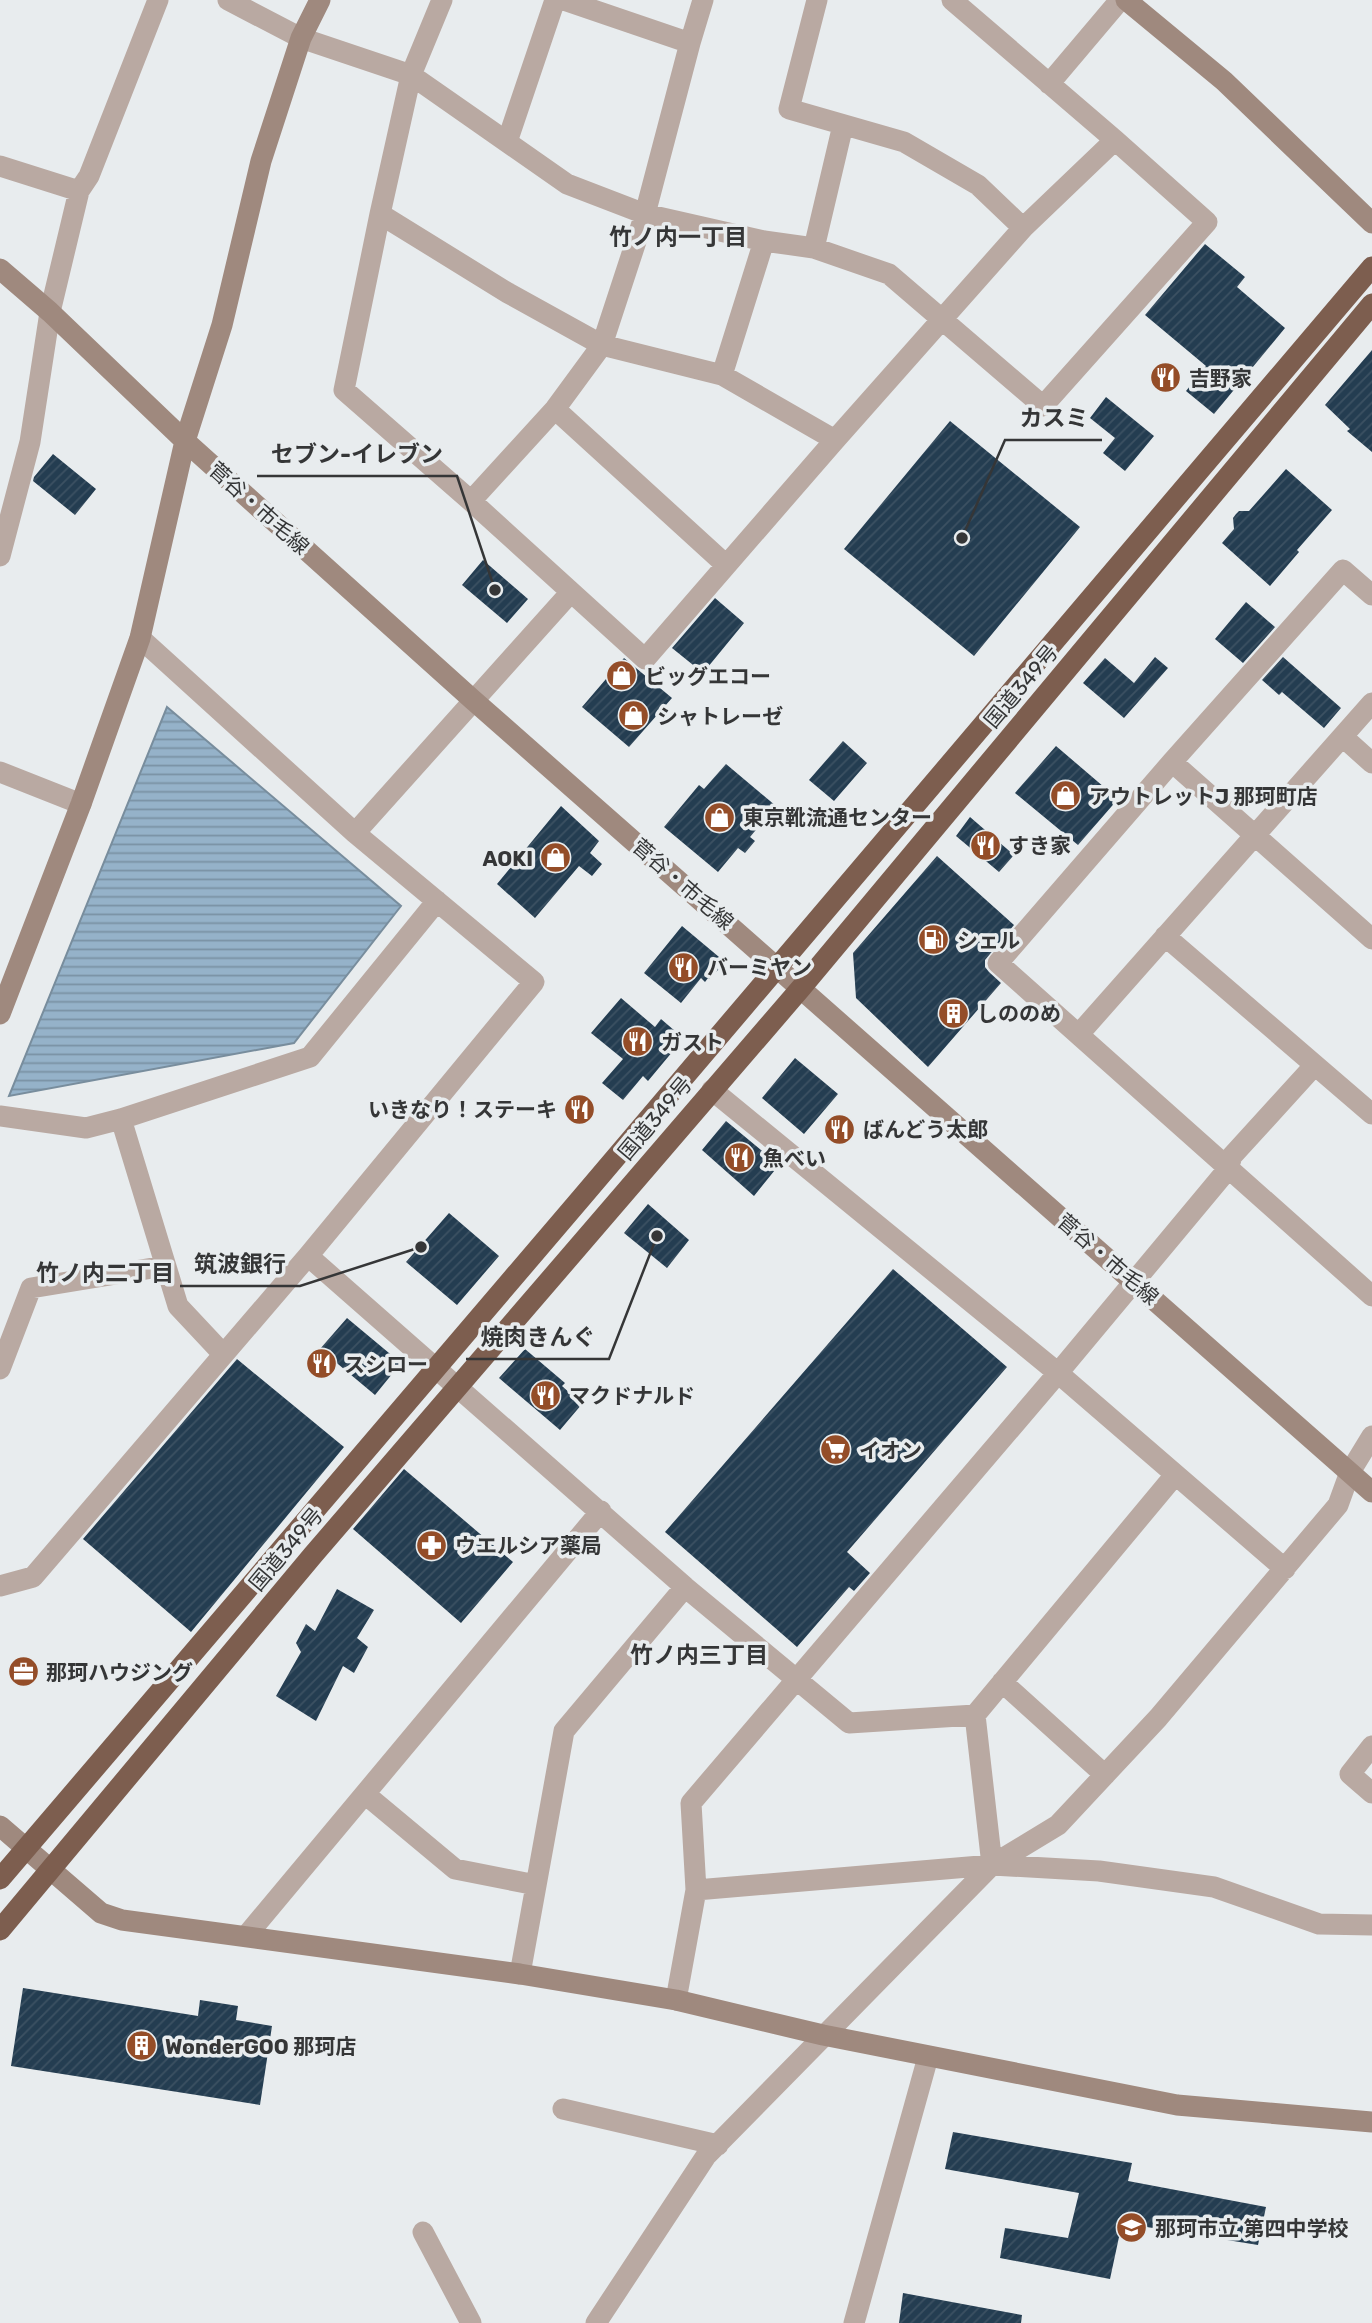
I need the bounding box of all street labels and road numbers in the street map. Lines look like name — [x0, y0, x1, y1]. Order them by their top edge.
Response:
street label: 菅谷・市毛線 — [204, 457, 314, 559]
street label: 国道349号 — [979, 639, 1063, 733]
street label: 菅谷・市毛線 — [627, 833, 739, 935]
street label: 国道349号 — [613, 1071, 697, 1165]
street label: 菅谷・市毛線 — [1052, 1208, 1164, 1310]
street label: 国道349号 — [244, 1502, 328, 1596]

